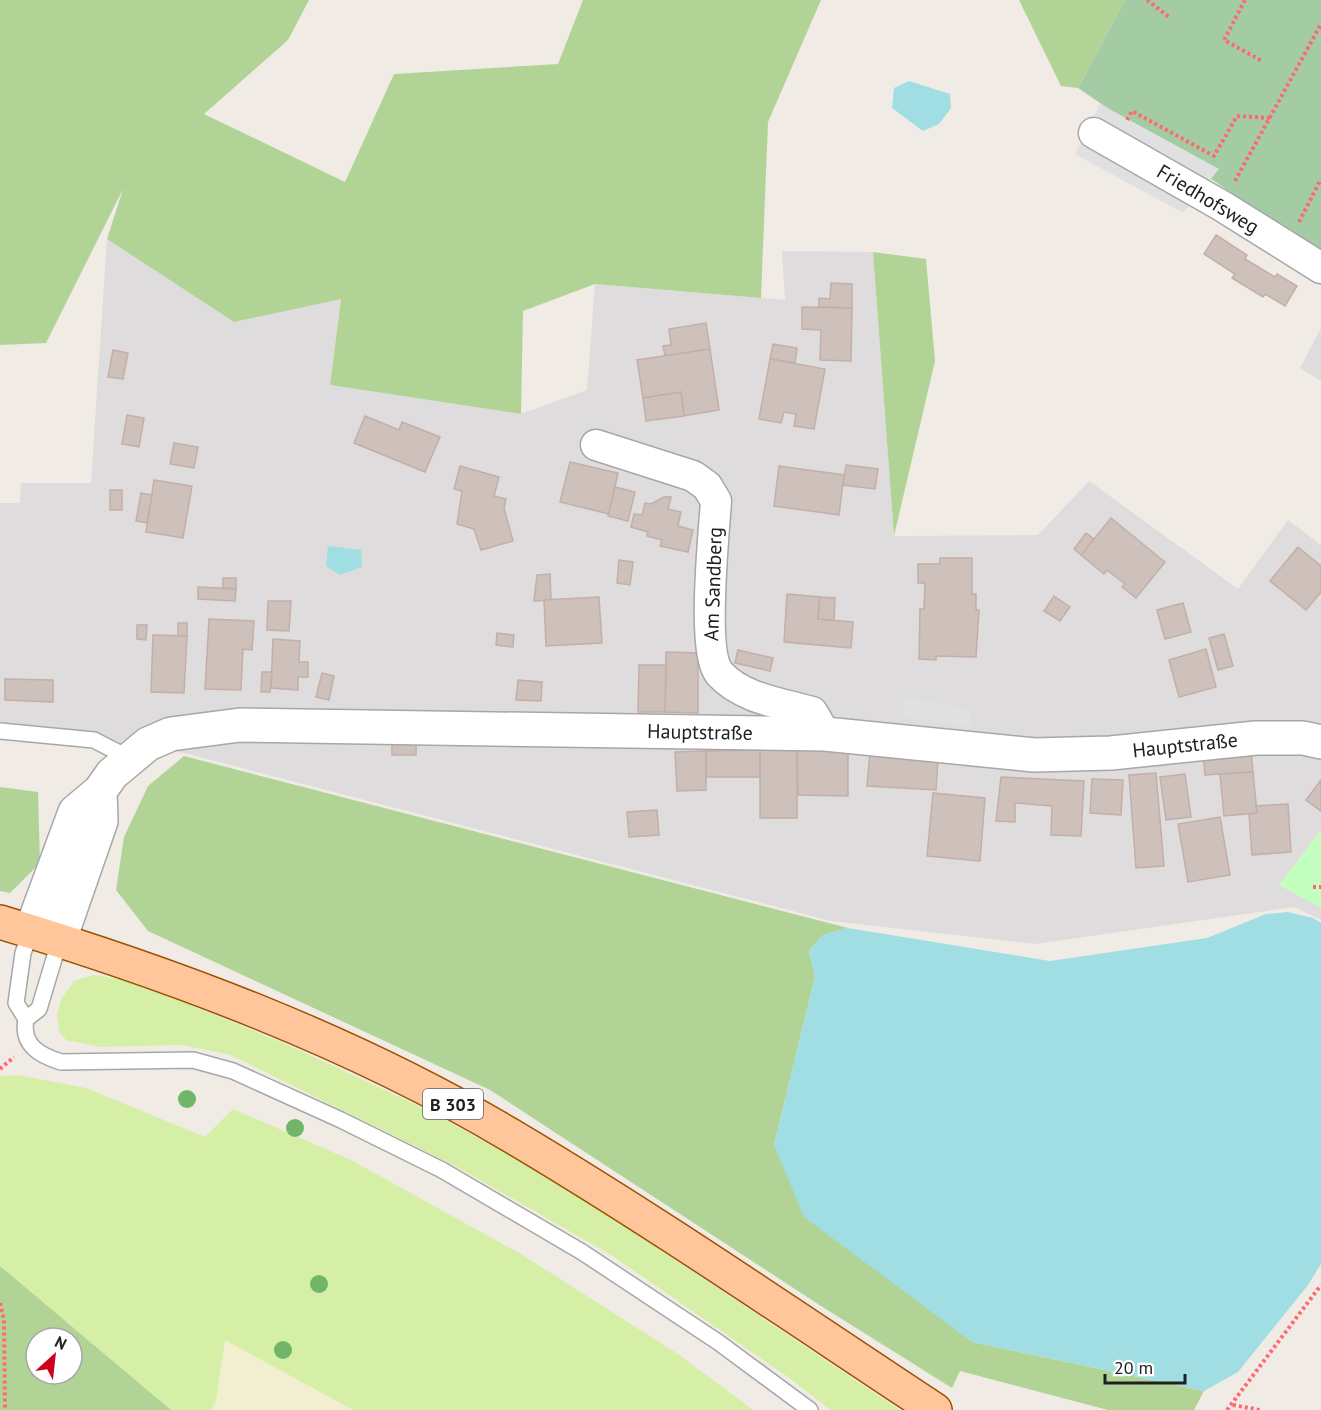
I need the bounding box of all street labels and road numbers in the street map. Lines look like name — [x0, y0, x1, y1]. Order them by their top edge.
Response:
street label: Friedhofsweg — [1152, 158, 1264, 240]
street label: Am Sandberg — [698, 527, 728, 641]
street label: Hauptstraße — [647, 718, 753, 746]
street label: Hauptstraße — [1131, 727, 1239, 763]
road number: B 303 — [423, 1089, 483, 1119]

